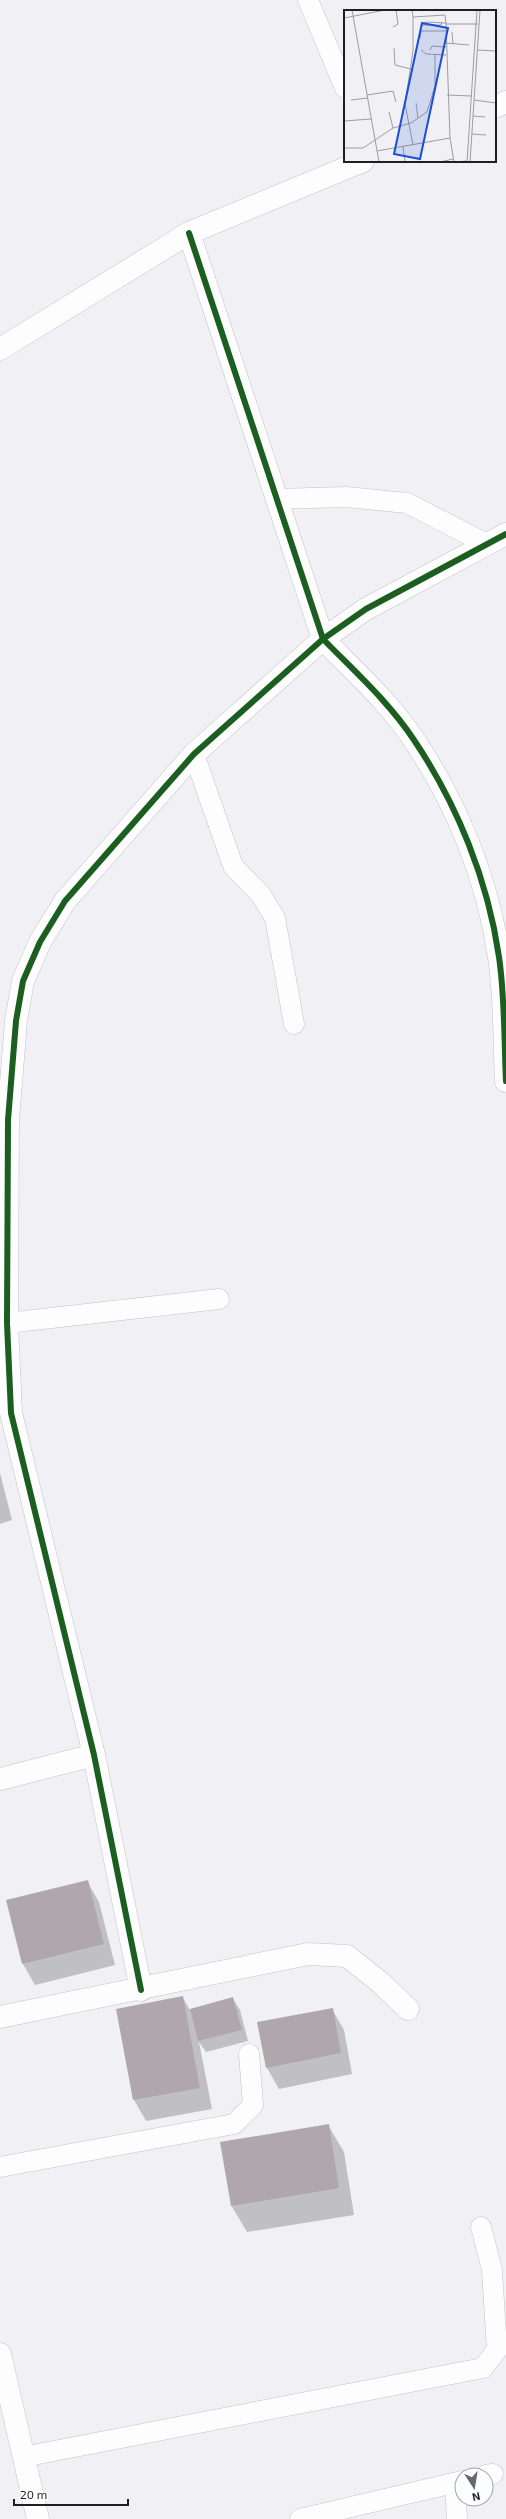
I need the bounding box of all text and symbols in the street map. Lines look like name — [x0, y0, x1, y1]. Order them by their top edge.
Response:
inset map — [344, 10, 496, 162]
north arrow — [454, 2467, 494, 2507]
scale bar — [14, 2481, 128, 2507]
text: 20 m — [20, 2487, 47, 2501]
text: N — [471, 2490, 481, 2504]

